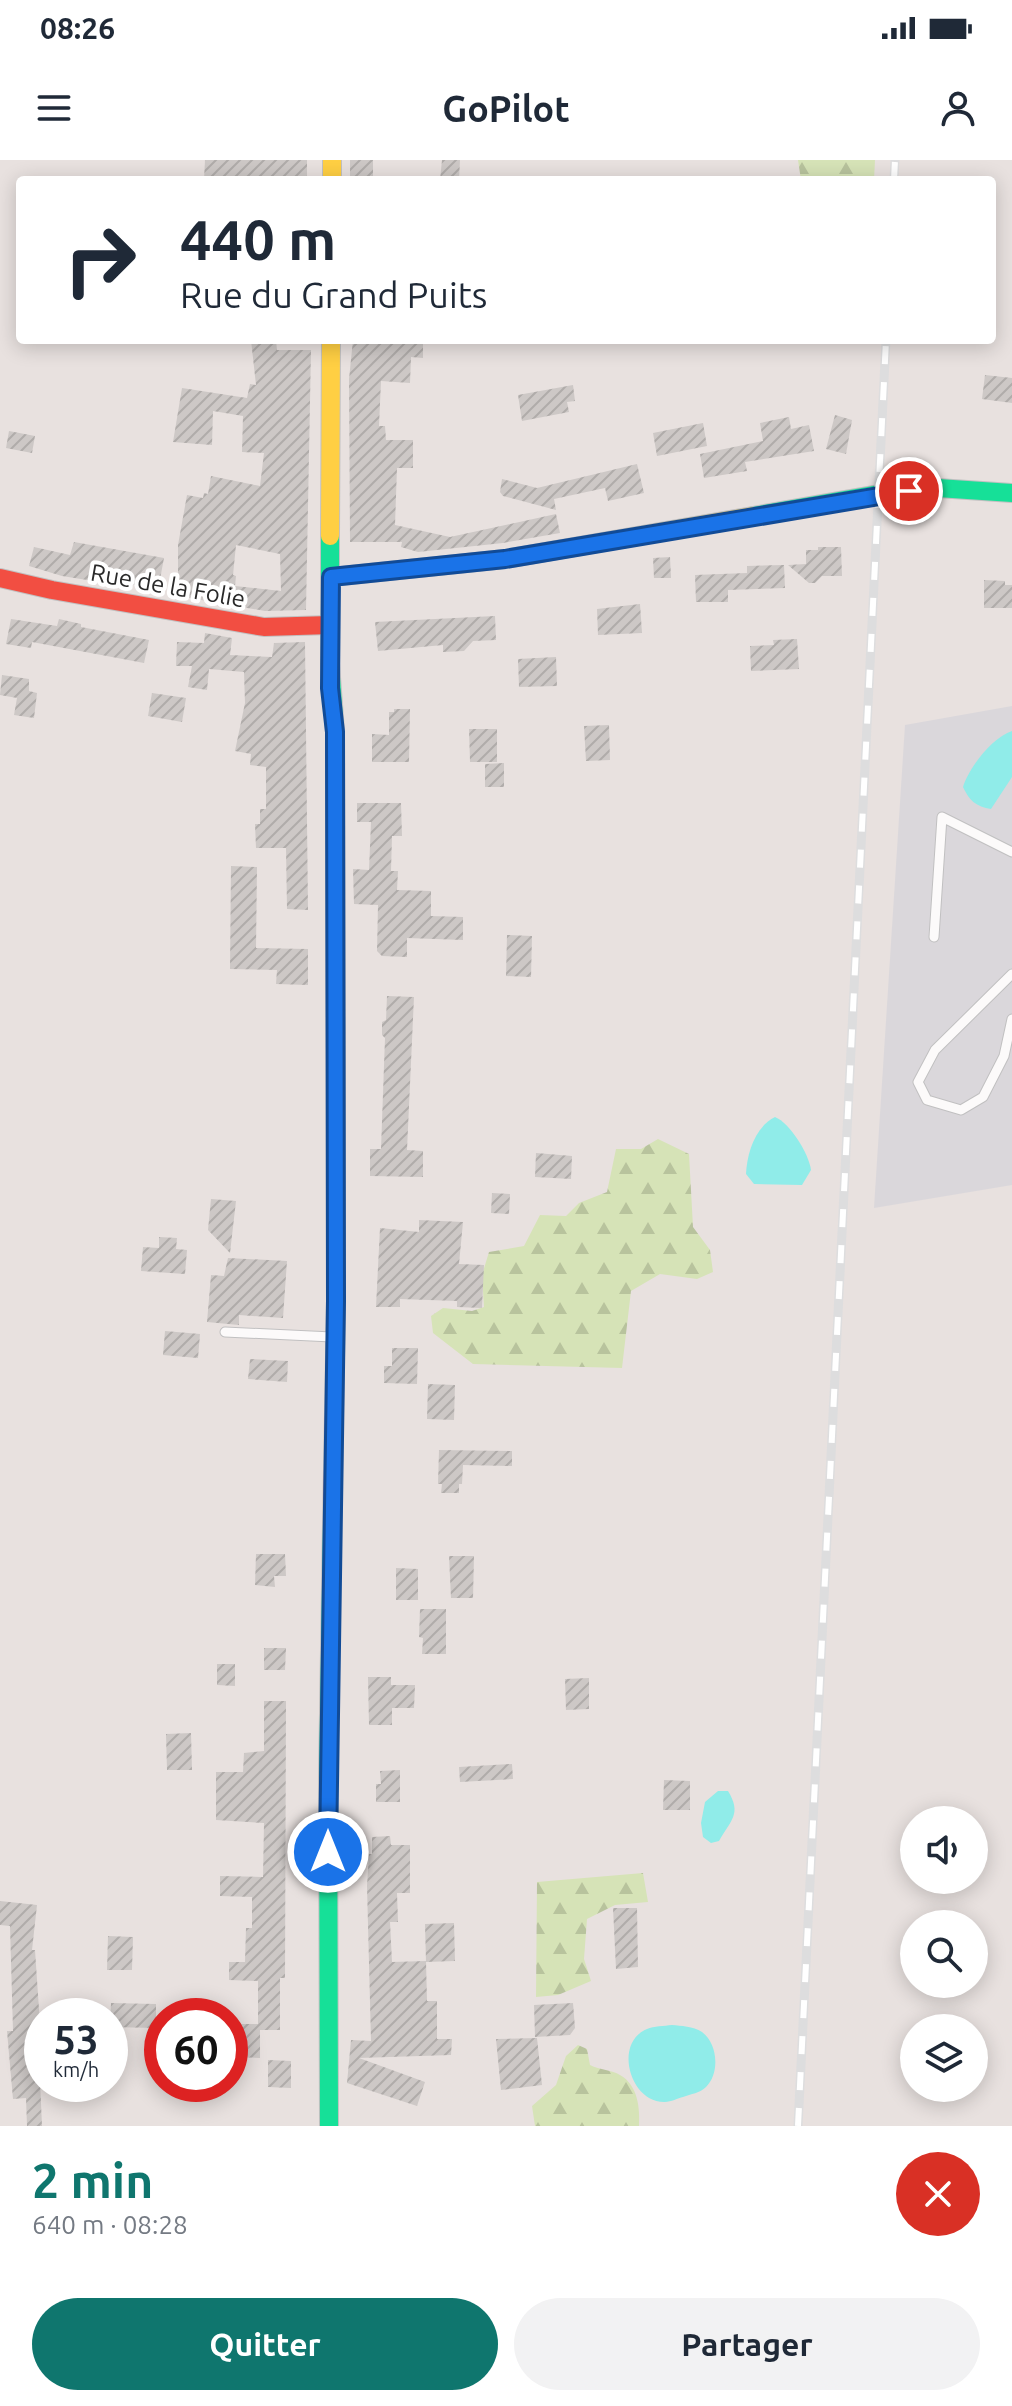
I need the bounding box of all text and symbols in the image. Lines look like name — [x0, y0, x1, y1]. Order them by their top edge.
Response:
text: 08:26 — [40, 11, 115, 45]
icon: menu — [32, 86, 76, 130]
icon: person — [936, 86, 980, 130]
text: GoPilot — [442, 88, 570, 129]
icon: right — [48, 208, 152, 312]
text: 440 m — [180, 208, 336, 271]
text: Rue du Grand Puits — [180, 274, 487, 315]
pin — [875, 457, 943, 525]
icon: arrive — [887, 469, 931, 513]
street label: Rue de la Folie — [89, 559, 247, 612]
map controls — [900, 1806, 988, 2102]
button: sound — [900, 1806, 988, 1894]
position arrow — [286, 1810, 370, 1894]
button: search — [900, 1910, 988, 1998]
speed limit sign: 60 — [144, 1998, 248, 2102]
button: layers — [900, 2014, 988, 2102]
text: 53 — [53, 2017, 99, 2062]
text: km/h — [53, 2058, 99, 2081]
button: close — [896, 2152, 980, 2236]
text: 2 min — [32, 2153, 153, 2207]
text: 640 m · 08:28 — [32, 2210, 188, 2239]
button: Quitter — [32, 2298, 498, 2390]
button: Partager — [514, 2298, 980, 2390]

